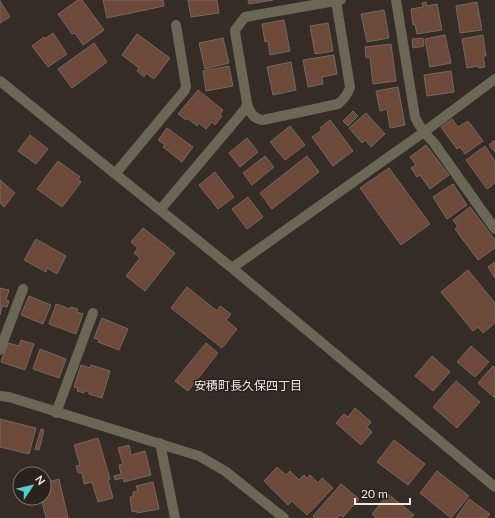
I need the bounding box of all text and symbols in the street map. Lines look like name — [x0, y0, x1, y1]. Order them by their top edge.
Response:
district label: 安積町長久保四丁目 — [194, 378, 302, 393]
north arrow — [12, 466, 52, 506]
text: N — [33, 473, 48, 487]
scale bar — [355, 480, 410, 506]
text: 20 m — [361, 486, 388, 501]

